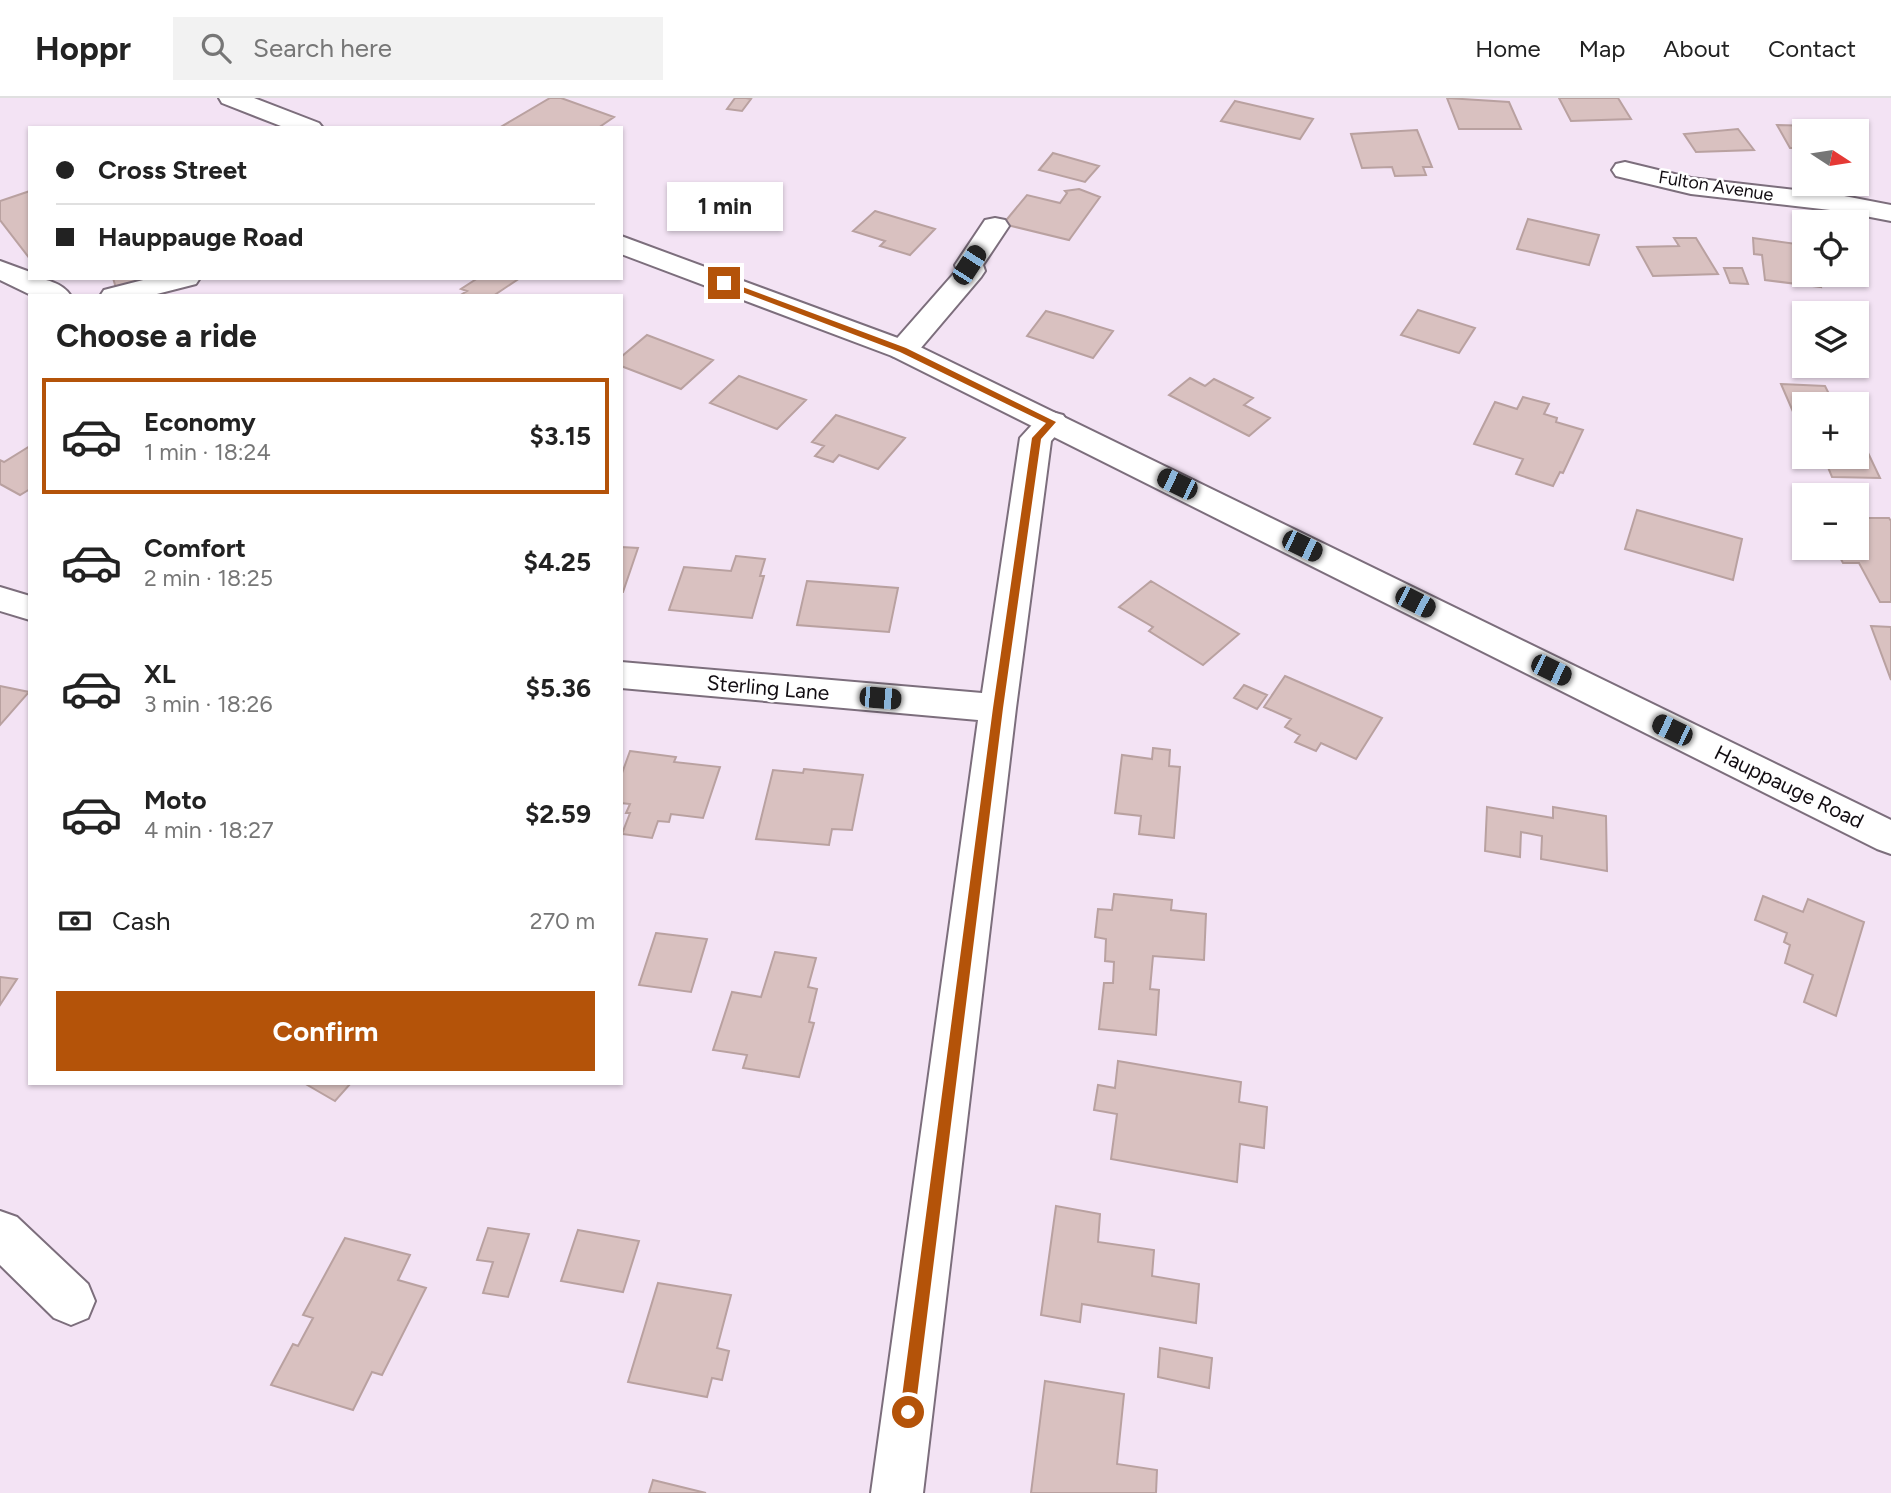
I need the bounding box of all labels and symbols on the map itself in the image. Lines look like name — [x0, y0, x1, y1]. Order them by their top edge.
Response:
north arrow — [1792, 119, 1869, 196]
street label: Fulton Avenue — [1657, 166, 1775, 206]
callout: 1 min — [666, 181, 782, 230]
car — [949, 242, 990, 288]
route end — [708, 267, 740, 299]
car — [1154, 465, 1201, 503]
car — [1279, 527, 1326, 565]
car — [1392, 583, 1439, 621]
car — [1528, 651, 1575, 689]
street label: Sterling Lane — [706, 670, 830, 705]
car — [859, 686, 902, 710]
car — [1649, 711, 1696, 749]
street label: Hauppauge Road — [1711, 740, 1868, 833]
route start — [892, 1396, 924, 1428]

